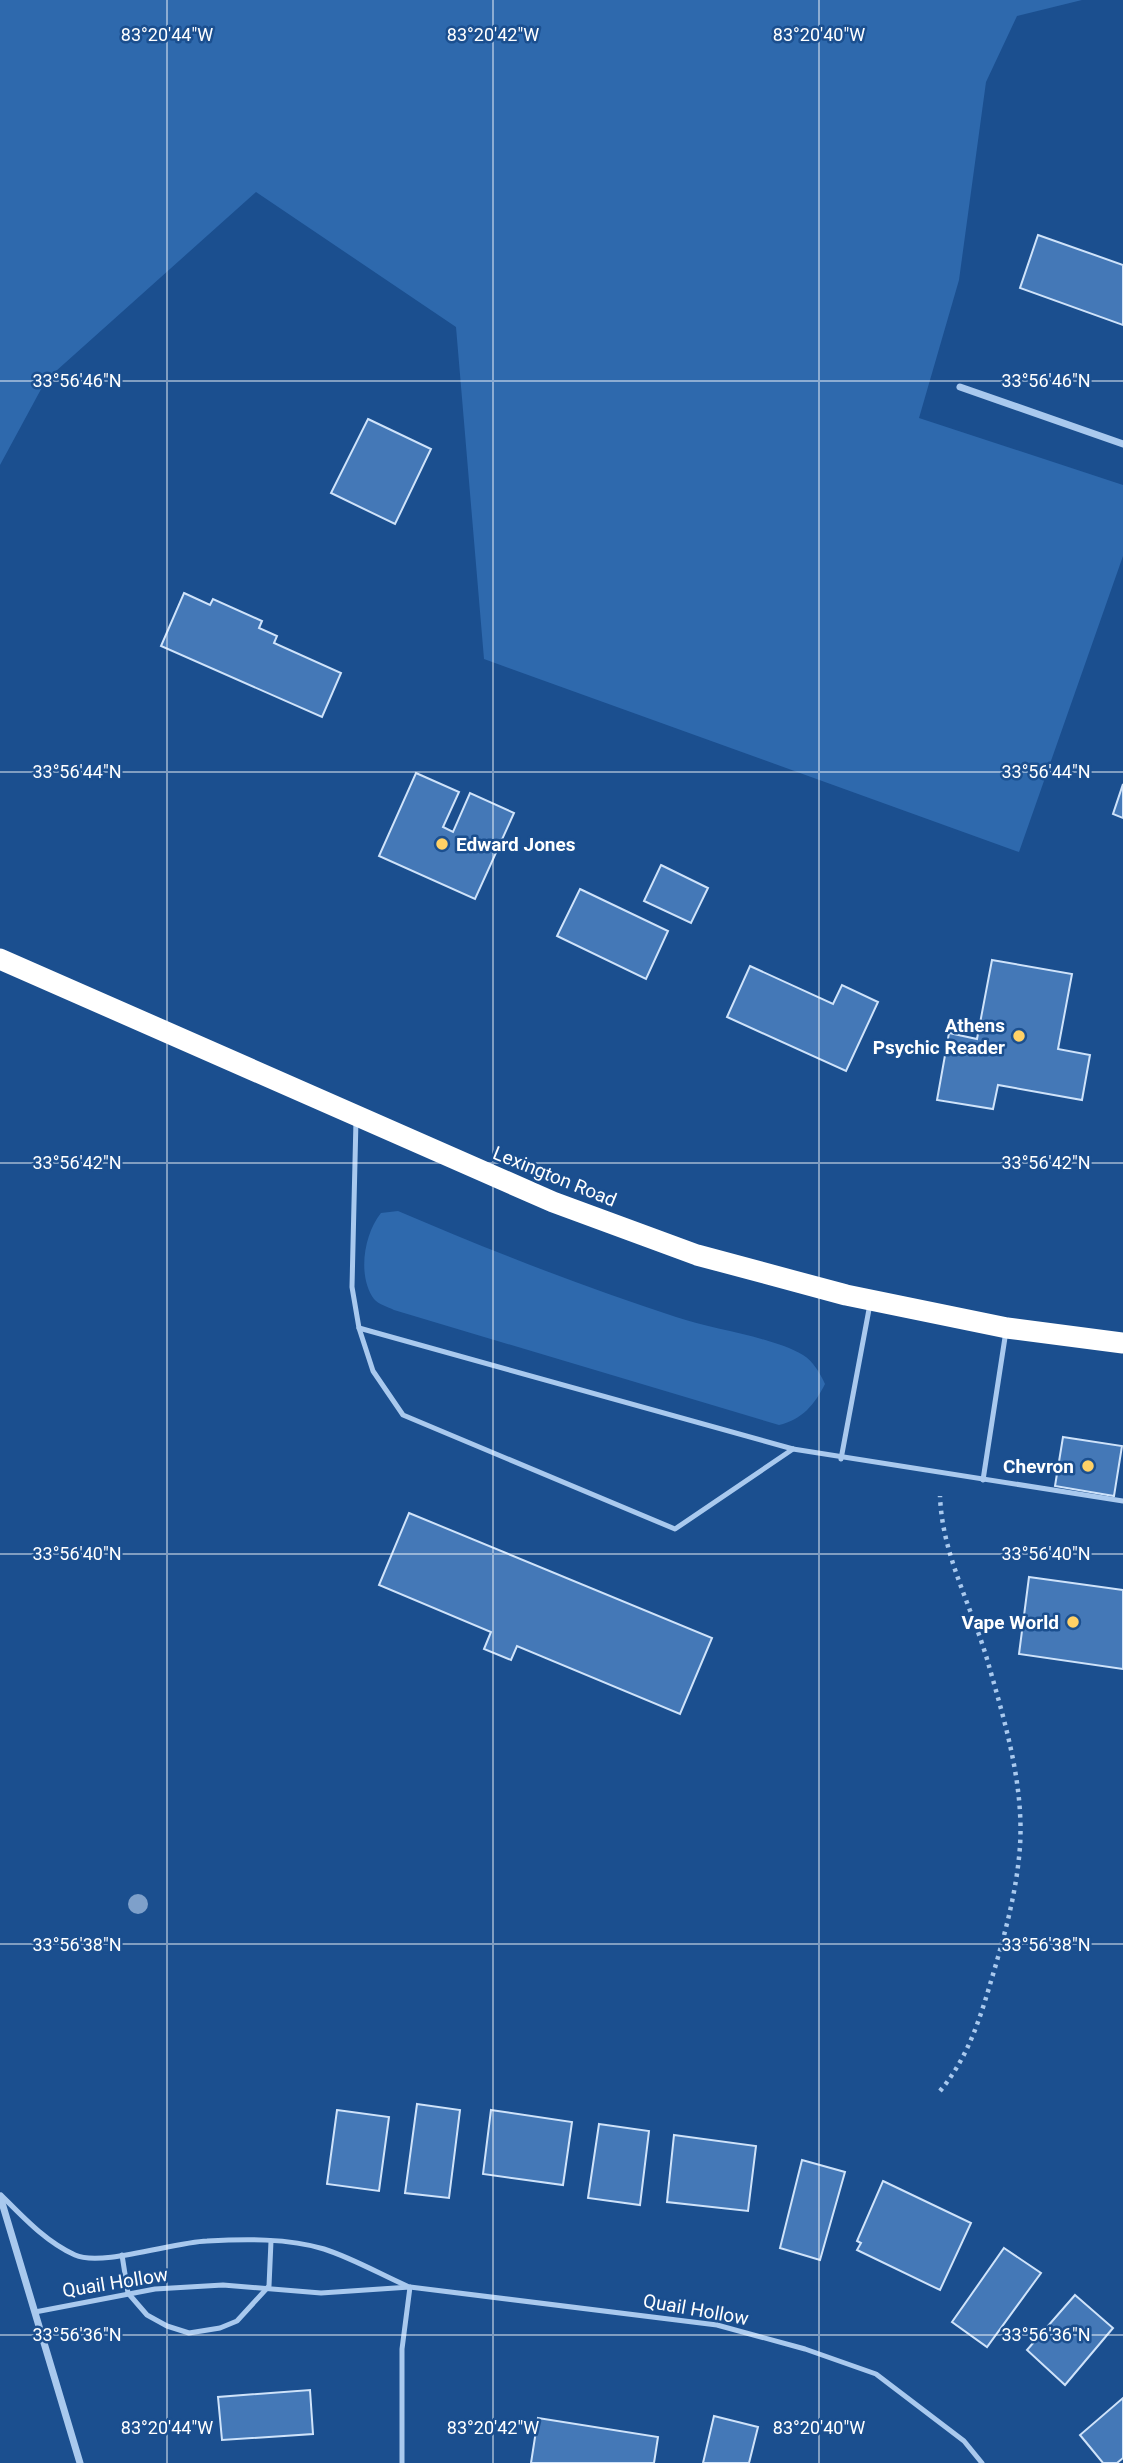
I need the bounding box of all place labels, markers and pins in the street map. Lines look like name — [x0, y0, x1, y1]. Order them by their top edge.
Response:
place label: Edward Jones — [456, 833, 576, 856]
marker: Edward Jones — [434, 836, 450, 852]
place label: Athens Psychic Reader — [873, 1014, 1005, 1059]
marker: Athens Psychic Reader — [1011, 1028, 1027, 1044]
place label: Chevron — [1003, 1455, 1074, 1478]
marker: Chevron — [1080, 1458, 1096, 1474]
place label: Vape World — [961, 1611, 1059, 1634]
marker: Vape World — [1065, 1614, 1081, 1630]

